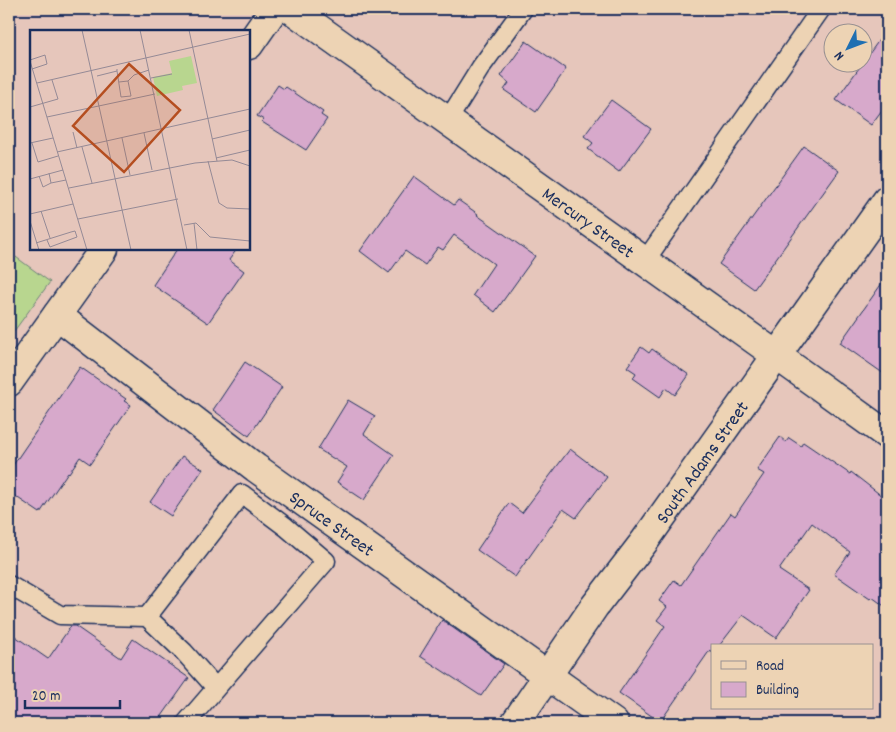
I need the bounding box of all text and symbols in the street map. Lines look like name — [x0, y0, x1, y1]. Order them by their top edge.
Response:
north arrow — [824, 22, 874, 72]
inset map — [30, 30, 250, 250]
text: N — [830, 46, 850, 65]
street label: Mercury Street — [535, 182, 639, 267]
street label: South Adams Street — [651, 397, 757, 531]
street label: Spruce Street — [282, 486, 379, 565]
legend — [711, 644, 874, 710]
text: Road — [756, 656, 784, 678]
scale bar — [25, 677, 120, 709]
text: Building — [756, 680, 799, 702]
text: 20 m — [32, 686, 60, 708]

